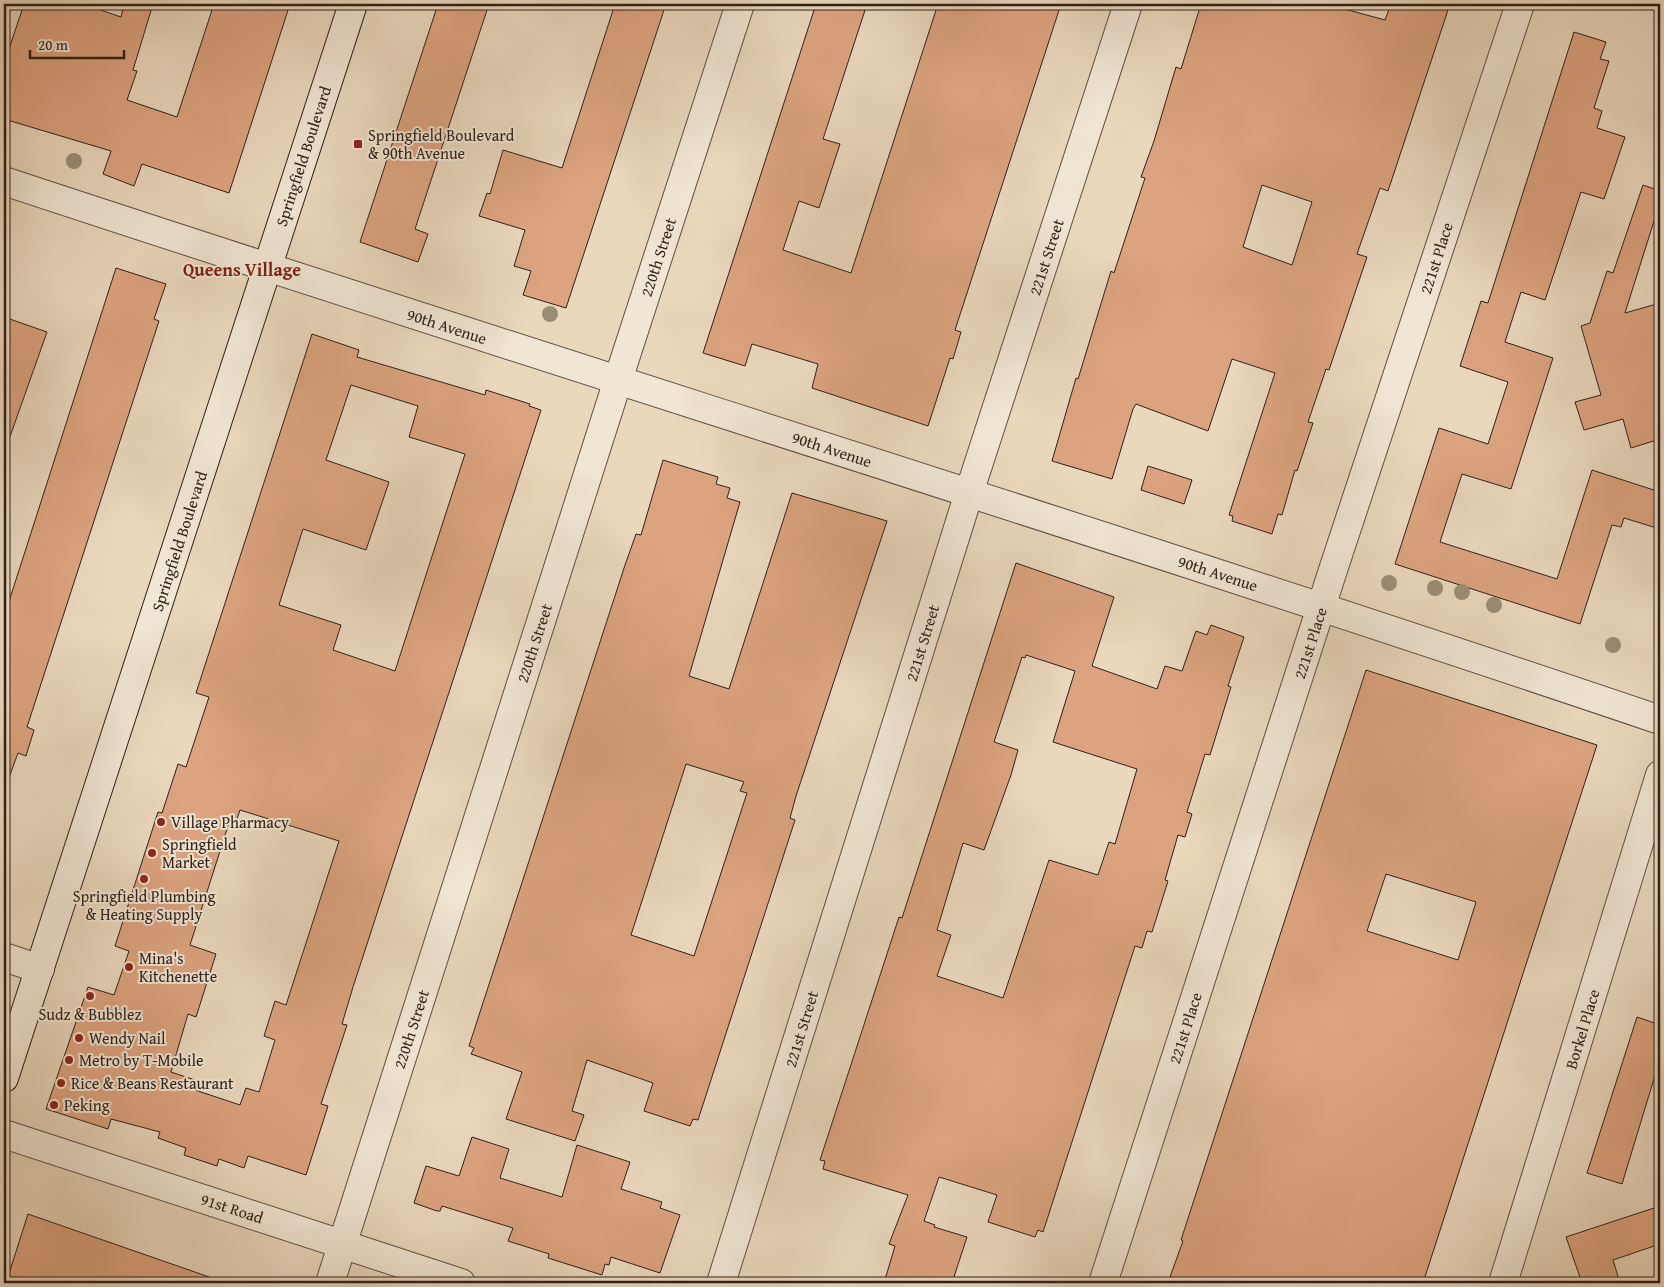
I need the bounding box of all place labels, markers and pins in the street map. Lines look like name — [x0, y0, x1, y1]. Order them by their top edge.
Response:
place label: Springfield Boulevard & 90th Avenue — [368, 123, 515, 165]
marker: Springfield Boulevard & 90th Avenue — [352, 138, 364, 150]
place label: Village Pharmacy — [171, 810, 289, 834]
marker: Village Pharmacy — [155, 816, 167, 828]
place label: Springfield Market — [162, 832, 237, 874]
marker: Springfield Market — [146, 847, 158, 859]
marker: Springfield Plumbing & Heating Supply — [138, 873, 150, 885]
place label: Springfield Plumbing & Heating Supply — [73, 884, 215, 926]
place label: Mina's Kitchenette — [139, 946, 217, 988]
marker: Mina's Kitchenette — [123, 961, 135, 973]
marker: Sudz & Bubblez — [84, 990, 96, 1002]
place label: Sudz & Bubblez — [38, 1002, 142, 1026]
place label: Wendy Nail — [89, 1026, 166, 1050]
marker: Wendy Nail — [73, 1032, 85, 1044]
place label: Metro by T-Mobile — [79, 1048, 204, 1072]
marker: Metro by T-Mobile — [63, 1054, 75, 1066]
place label: Rice & Beans Restaurant — [71, 1071, 234, 1095]
marker: Rice & Beans Restaurant — [55, 1077, 67, 1089]
place label: Peking — [64, 1093, 110, 1117]
marker: Peking — [48, 1099, 60, 1111]

